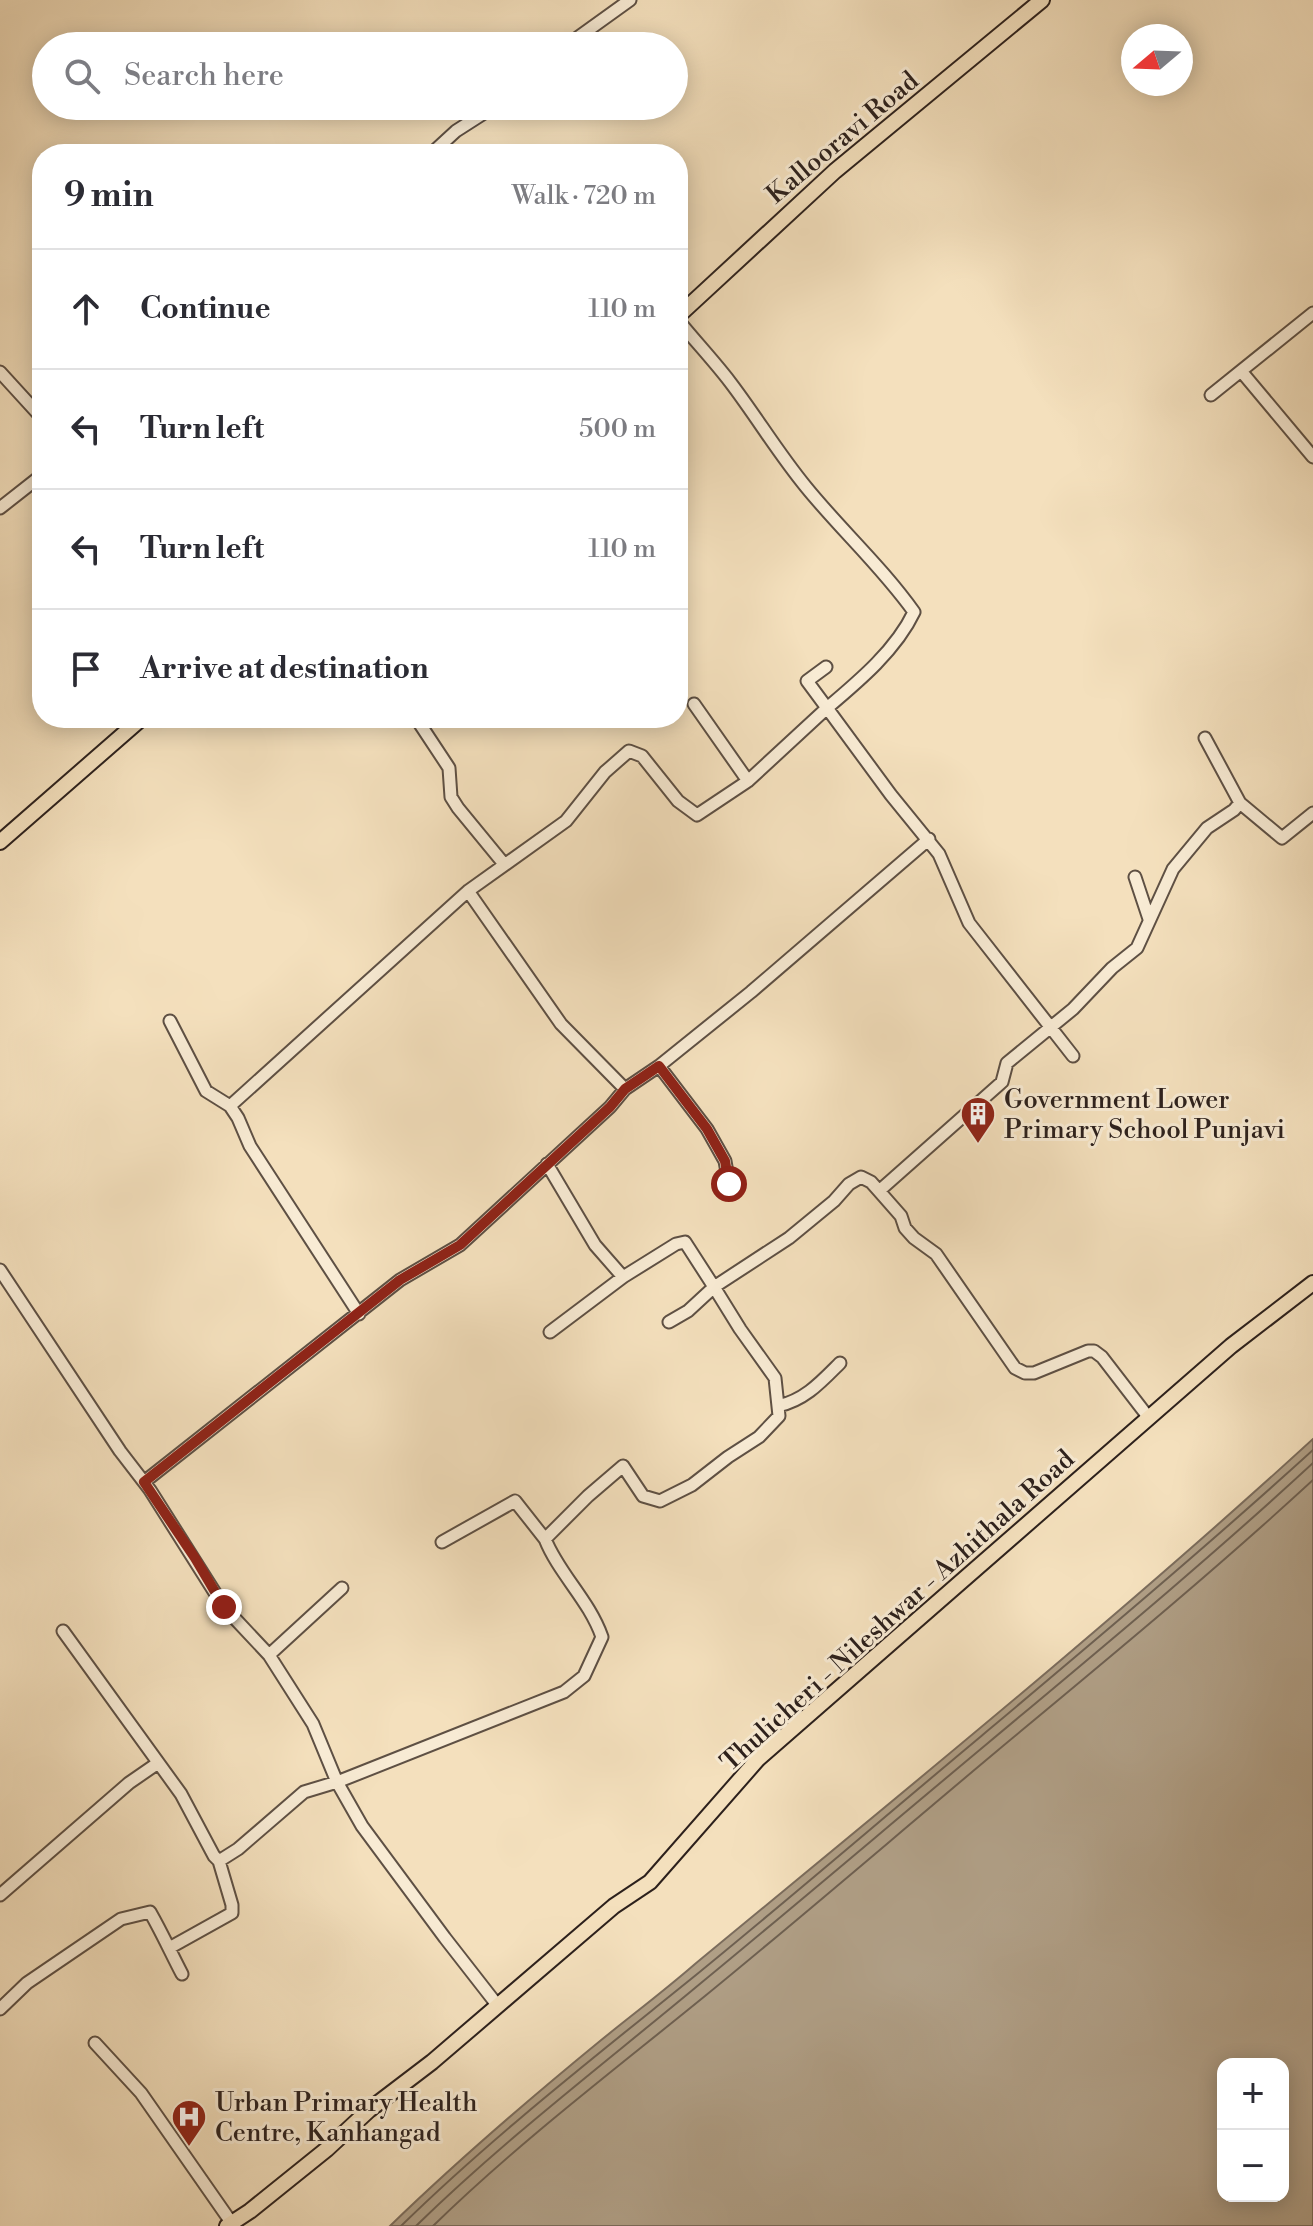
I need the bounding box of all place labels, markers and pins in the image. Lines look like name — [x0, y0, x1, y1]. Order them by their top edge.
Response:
place label: Government Lower Primary School Punjavi — [1004, 1084, 1285, 1146]
building icon: Government Lower Primary School Punjavi — [959, 1095, 997, 1145]
place label: Urban Primary Health Centre, Kanhangad — [215, 2087, 478, 2149]
hospital icon: Urban Primary Health Centre, Kanhangad — [170, 2098, 208, 2148]

